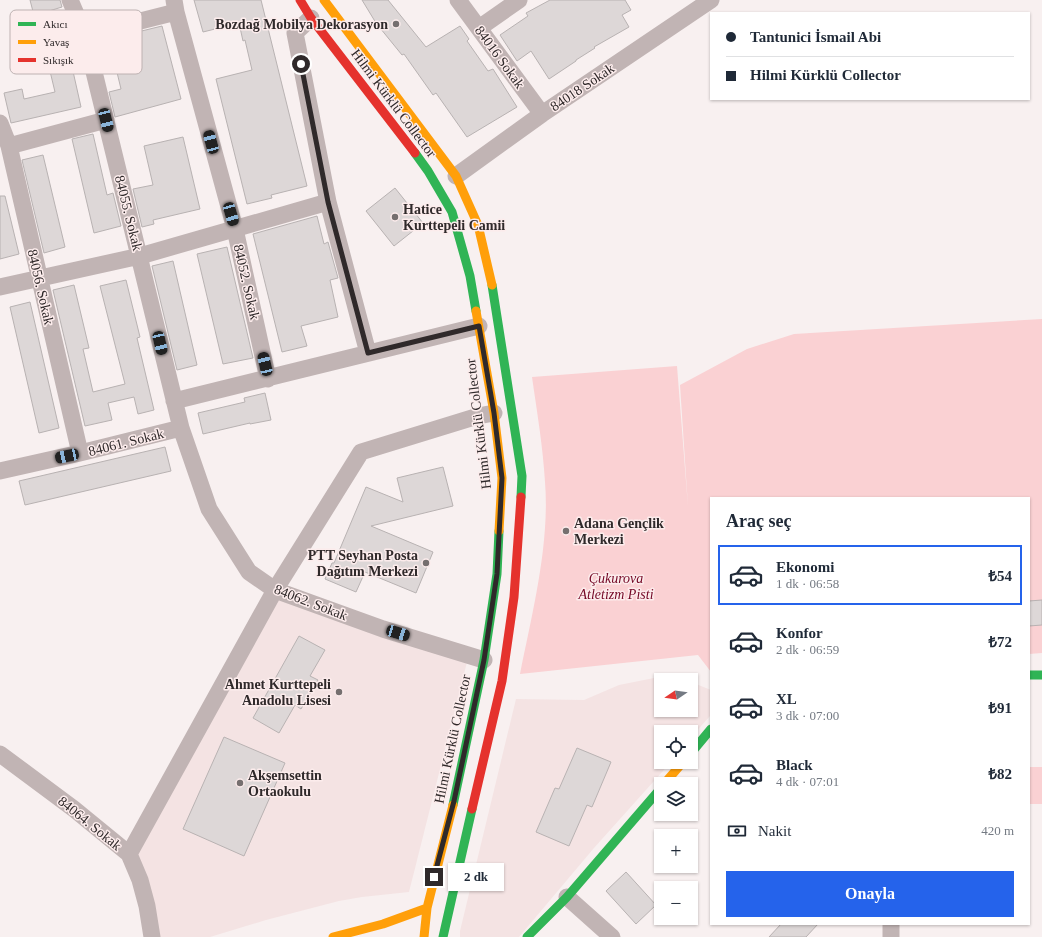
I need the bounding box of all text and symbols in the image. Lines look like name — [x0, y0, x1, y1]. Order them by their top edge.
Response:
legend — [10, 10, 142, 74]
place label: Bozdağ Mobilya Dekorasyon — [215, 17, 388, 32]
text: Akıcı — [43, 18, 67, 30]
marker: Bozdağ Mobilya Dekorasyon — [391, 19, 401, 29]
street label: 84016 Sokak — [472, 23, 527, 91]
text: Tantunici İsmail Abi — [750, 29, 881, 45]
text: Yavaş — [43, 36, 69, 48]
street label: Hilmi Kürklü Collector — [348, 46, 439, 161]
text: Sıkışık — [43, 54, 74, 66]
route start — [292, 55, 310, 73]
street label: 84018 Sokak — [548, 61, 617, 114]
text: Hilmi Kürklü Collector — [750, 67, 901, 83]
car — [97, 107, 115, 133]
car — [202, 129, 220, 155]
street label: 84055. Sokak — [112, 174, 145, 252]
car — [222, 201, 240, 227]
place label: Hatice Kurttepeli Camii — [403, 202, 505, 233]
marker: Hatice Kurttepeli Camii — [390, 212, 400, 222]
street label: 84052. Sokak — [231, 243, 262, 321]
street label: 84056. Sokak — [25, 248, 56, 326]
car — [151, 330, 169, 356]
car — [256, 351, 274, 377]
street label: Hilmi Kürklü Collector — [463, 357, 494, 490]
street label: 84061. Sokak — [87, 426, 165, 459]
car — [54, 448, 80, 464]
text: Araç seç — [726, 511, 791, 531]
place label: Adana Gençlik Merkezi — [574, 516, 664, 547]
marker: Adana Gençlik Merkezi — [561, 526, 571, 536]
place label: PTT Seyhan Posta Dağıtım Merkezi — [308, 548, 418, 579]
icon: car — [728, 557, 764, 593]
marker: PTT Seyhan Posta Dağıtım Merkezi — [421, 558, 431, 568]
text: Ekonomi — [776, 559, 834, 575]
text: ₺54 — [988, 568, 1012, 584]
park label: Çukurova Atletizm Pisti — [577, 571, 654, 602]
text: 1 dk · 06:58 — [776, 576, 839, 591]
street label: 84062. Sokak — [272, 582, 349, 623]
icon: car — [728, 623, 764, 659]
car — [385, 624, 411, 642]
text: Konfor — [776, 625, 823, 641]
text: ₺72 — [988, 634, 1012, 650]
text: 2 dk · 06:59 — [776, 642, 839, 657]
street label: Hilmi Kürklü Collector — [431, 673, 474, 805]
north arrow — [654, 673, 698, 717]
map controls — [654, 673, 698, 925]
place label: Ahmet Kurttepeli Anadolu Lisesi — [225, 677, 331, 708]
marker: Ahmet Kurttepeli Anadolu Lisesi — [334, 687, 344, 697]
icon: car — [728, 689, 764, 725]
text: XL — [776, 691, 797, 707]
text: ₺91 — [988, 700, 1012, 716]
text: 3 dk · 07:00 — [776, 708, 839, 723]
button: locate — [654, 725, 698, 769]
icon: car — [728, 755, 764, 791]
text: Black — [776, 757, 813, 773]
text: ₺82 — [988, 766, 1012, 782]
place label: Akşemsettin Ortaokulu — [248, 768, 322, 799]
text: 4 dk · 07:01 — [776, 774, 839, 789]
button: layers — [654, 777, 698, 821]
marker: Akşemsettin Ortaokulu — [235, 778, 245, 788]
street label: 84064. Sokak — [55, 793, 124, 853]
icon: cash — [726, 820, 748, 842]
text: Nakit — [758, 823, 791, 839]
text: 420 m — [981, 823, 1014, 838]
button: + — [654, 829, 698, 873]
callout: 2 dk — [448, 863, 504, 891]
route end — [425, 868, 443, 886]
text: 2 dk — [464, 869, 488, 884]
button: Onayla — [726, 871, 1014, 917]
button: − — [654, 881, 698, 925]

